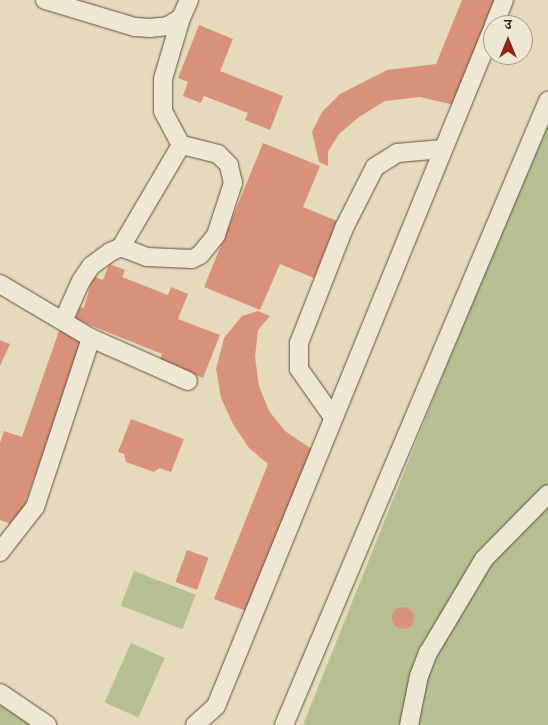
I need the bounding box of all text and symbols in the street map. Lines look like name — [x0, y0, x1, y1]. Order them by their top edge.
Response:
north arrow — [483, 15, 533, 65]
text: उ — [504, 16, 512, 36]

